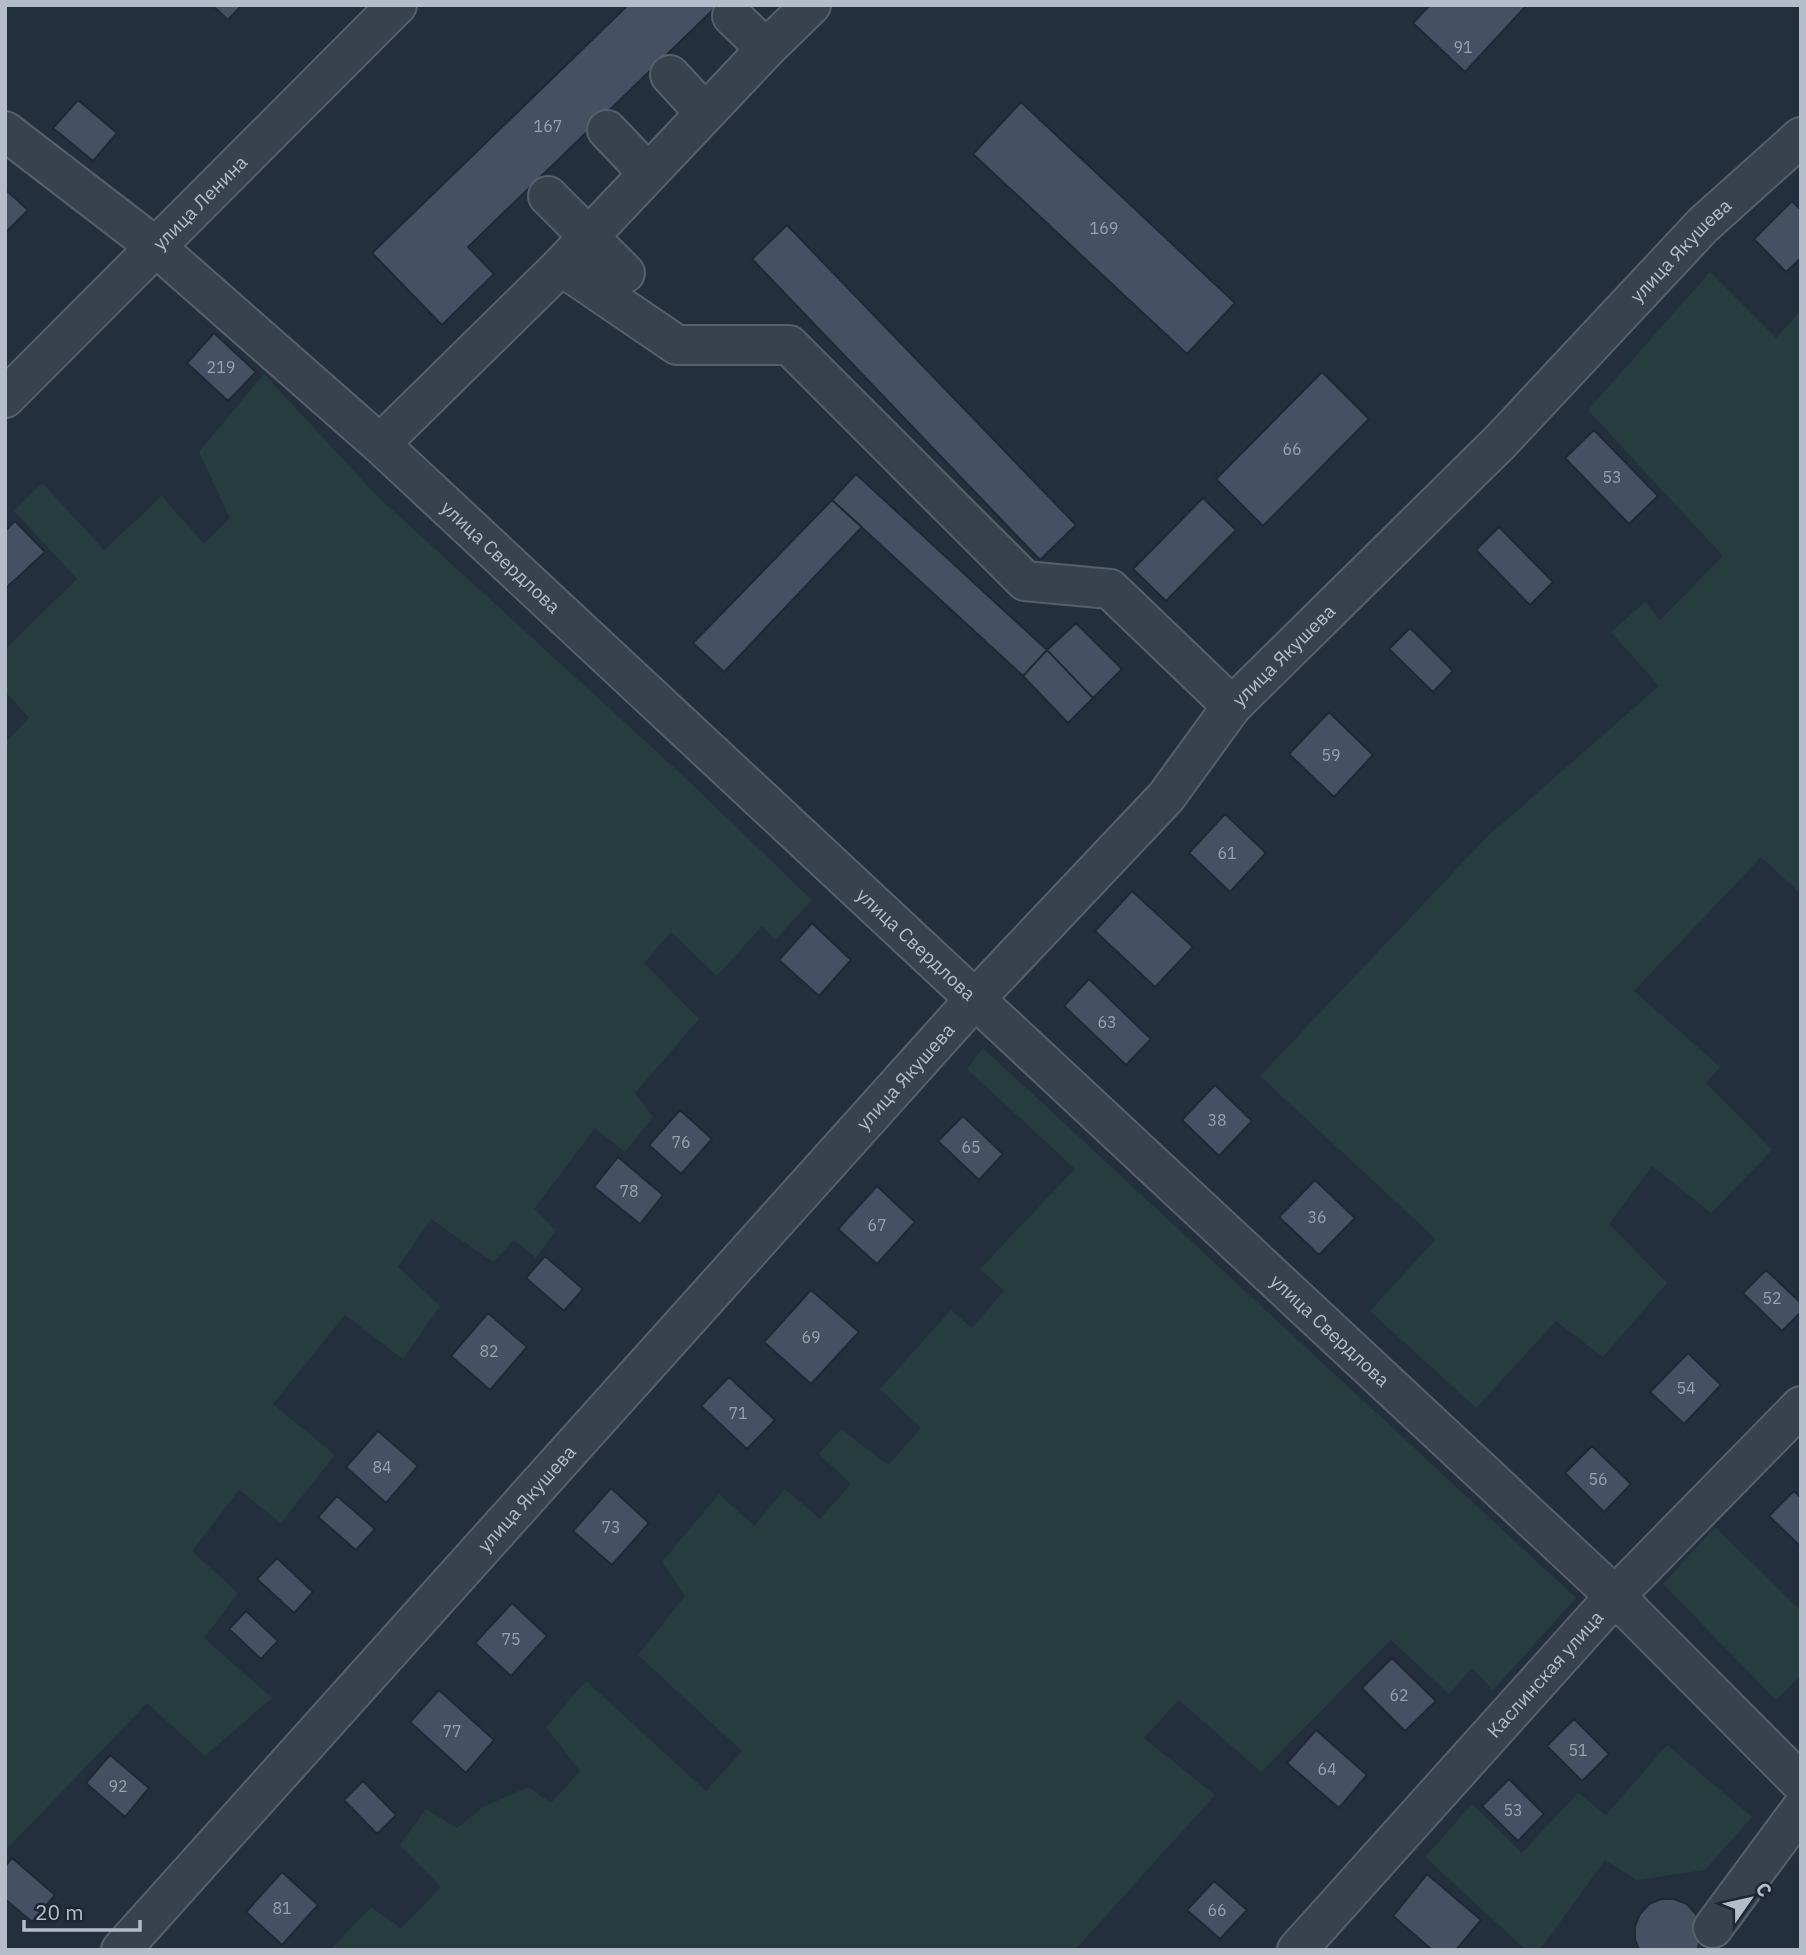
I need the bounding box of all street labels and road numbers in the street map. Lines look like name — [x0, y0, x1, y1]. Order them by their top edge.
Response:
street label: улица Ленина — [148, 150, 252, 255]
street label: улица Якушева — [1625, 193, 1736, 307]
street label: улица Свердлова — [436, 495, 566, 618]
street label: улица Якушева — [1227, 599, 1340, 711]
street label: улица Свердлова — [852, 883, 981, 1006]
street label: улица Якушева — [851, 1018, 960, 1135]
street label: улица Свердлова — [1265, 1269, 1395, 1392]
street label: улица Якушева — [472, 1440, 581, 1557]
street label: Каслинская улица — [1482, 1605, 1608, 1743]

